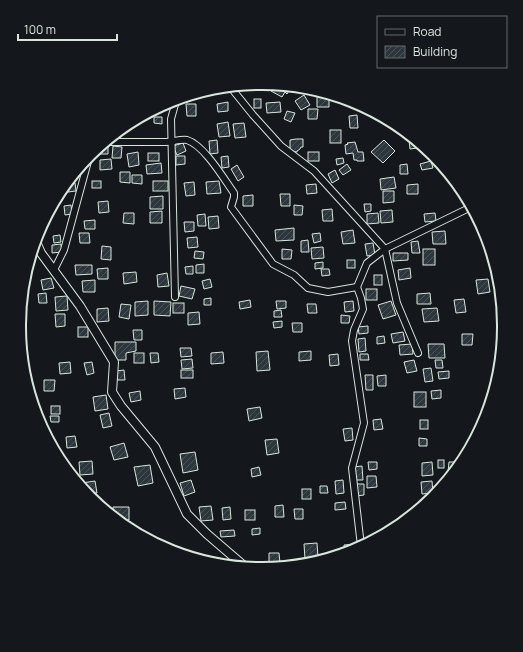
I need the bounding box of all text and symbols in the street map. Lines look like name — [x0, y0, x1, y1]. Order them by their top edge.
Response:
scale bar — [18, 16, 117, 42]
legend — [377, 16, 507, 68]
text: 100 m — [24, 21, 56, 38]
text: Road — [413, 23, 441, 40]
text: Building — [413, 43, 457, 60]

